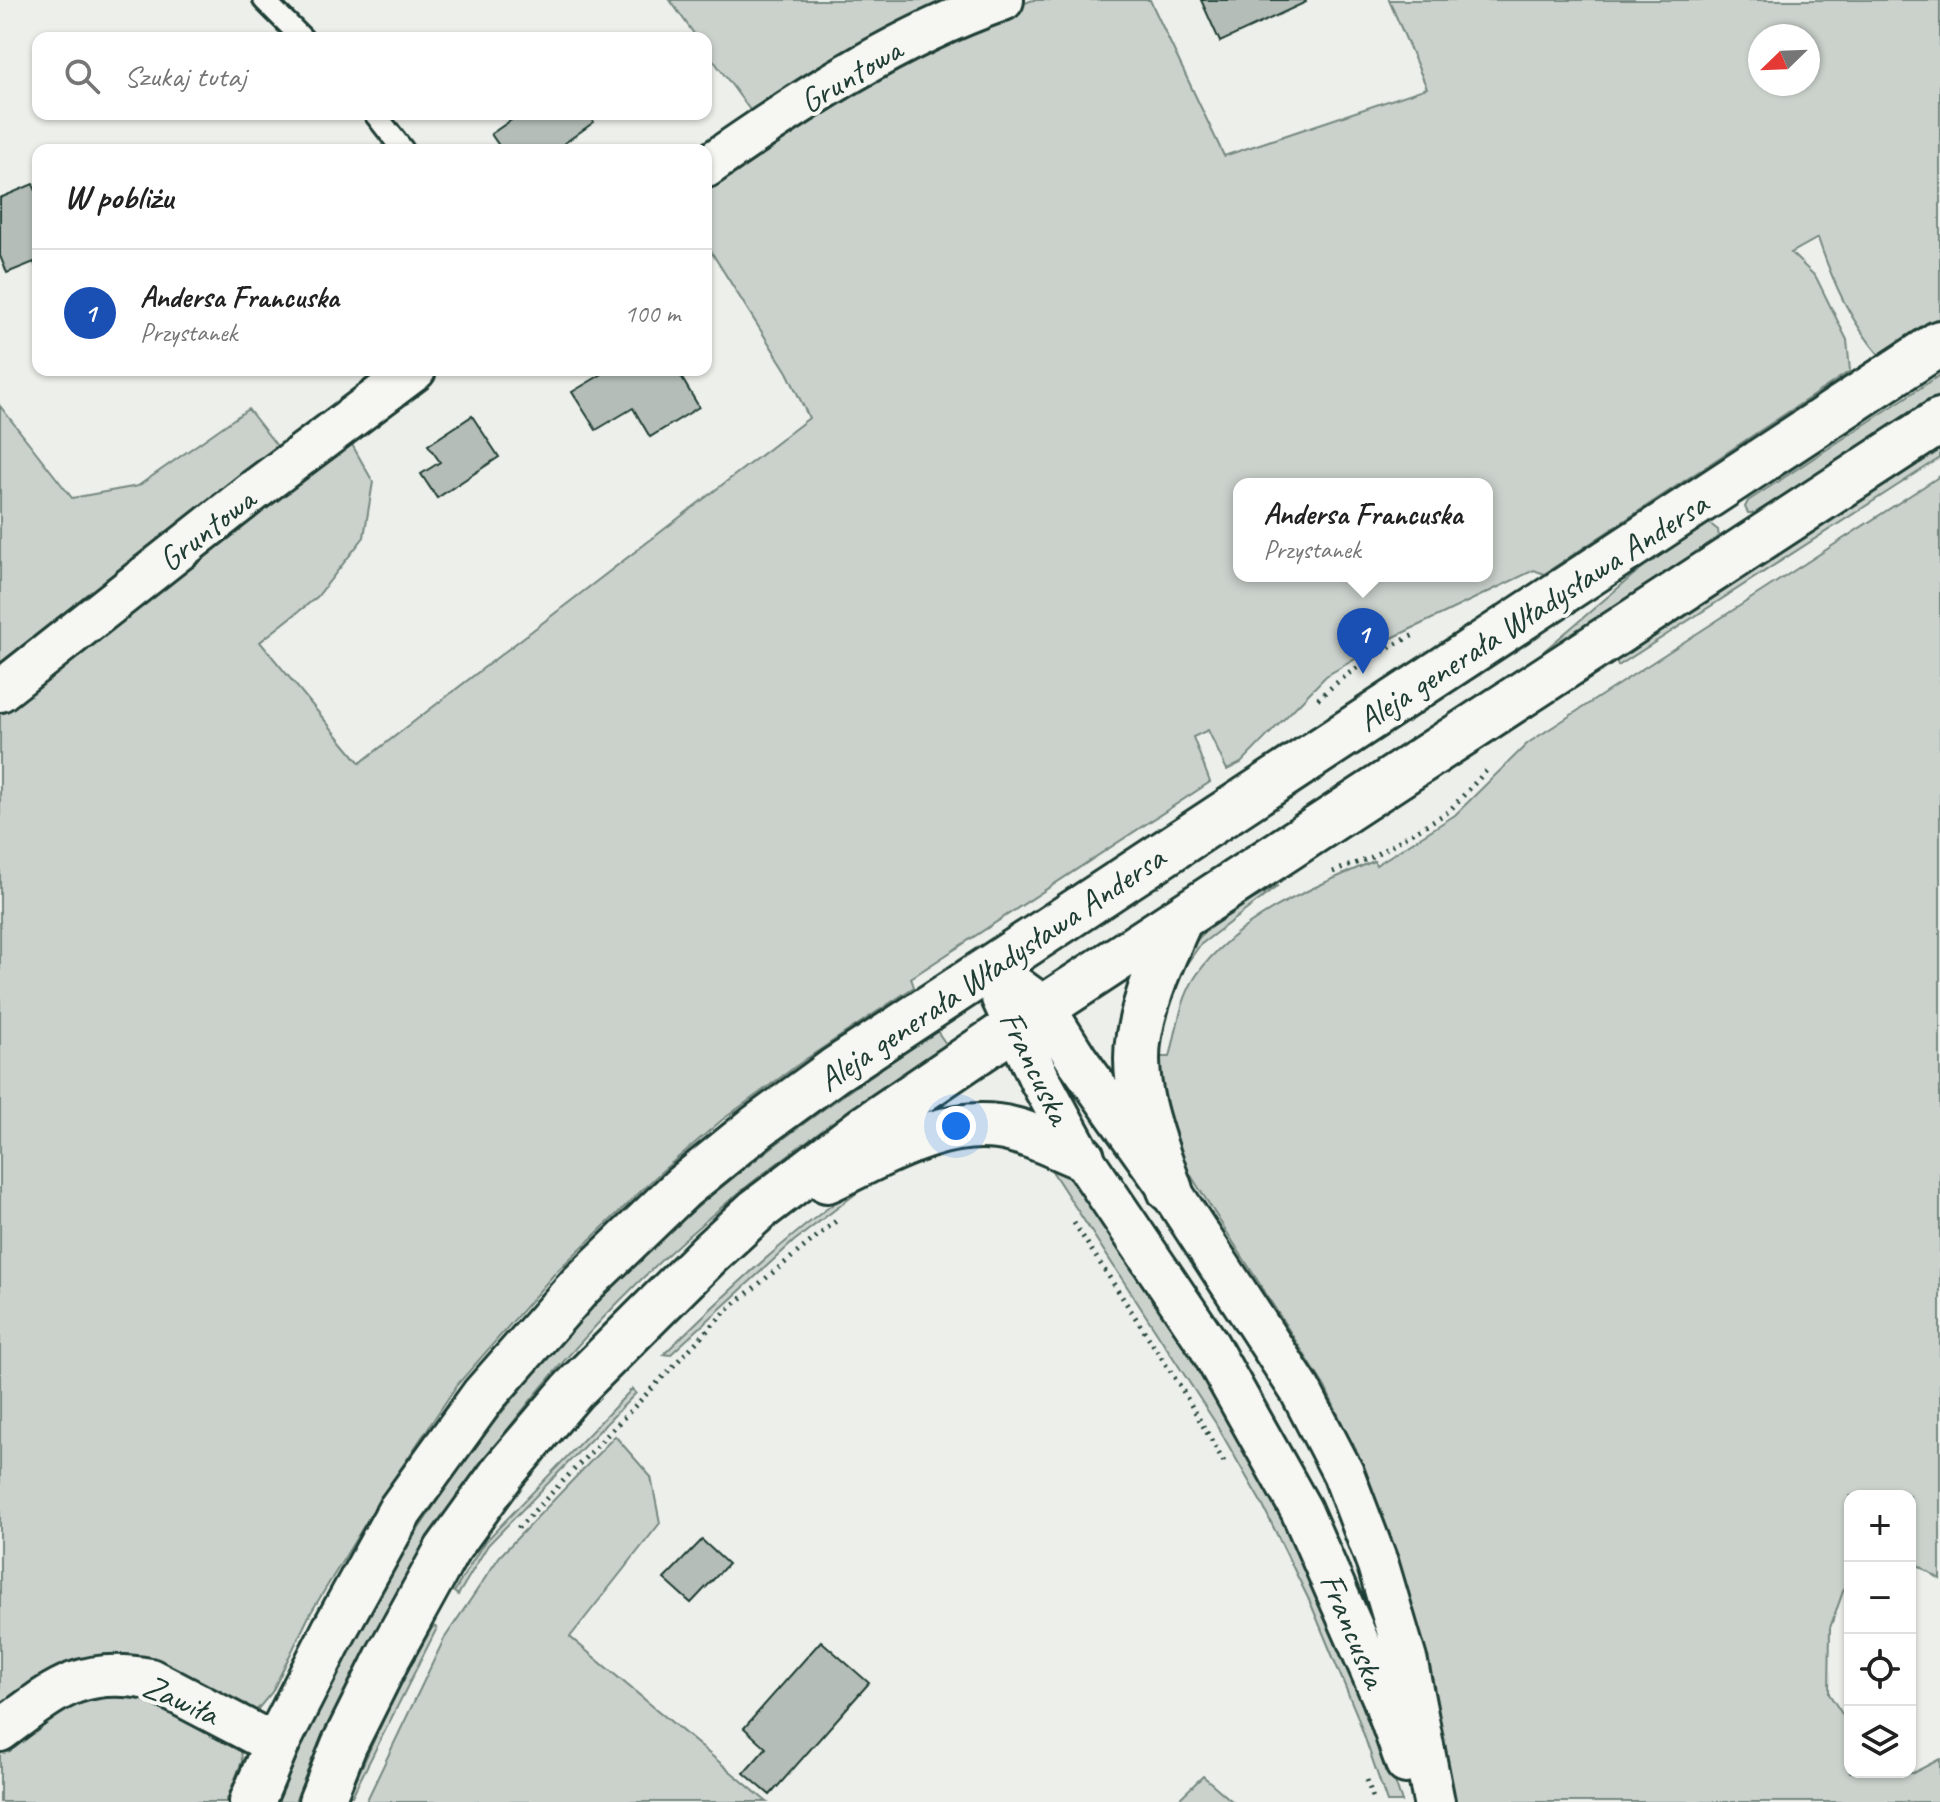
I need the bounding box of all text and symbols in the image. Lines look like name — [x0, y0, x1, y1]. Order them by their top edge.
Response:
north arrow — [1748, 24, 1820, 96]
street label: Gruntowa — [791, 27, 912, 123]
search box — [32, 32, 712, 120]
icon: search — [60, 54, 104, 98]
text: Szukaj tutaj — [124, 57, 246, 95]
text: W pobliżu — [64, 175, 173, 218]
text: Andersa Francuska — [140, 278, 339, 316]
text: 1 — [84, 297, 96, 330]
text: 100 m — [624, 297, 680, 330]
text: Przystanek — [140, 316, 237, 349]
street label: Gruntowa — [149, 476, 266, 581]
popup — [1233, 478, 1493, 582]
street label: Aleja generała Władysława Andersa — [1349, 481, 1717, 741]
text: Andersa Francuska — [1264, 495, 1462, 533]
text: Przystanek — [1264, 533, 1361, 566]
pin: 1 — [1337, 608, 1389, 674]
street label: Aleja generała Władysława Andersa — [810, 835, 1175, 1101]
street label: Francuska — [990, 1004, 1083, 1134]
your location — [936, 1106, 976, 1146]
map controls — [1844, 1490, 1916, 1778]
button: + — [1844, 1490, 1916, 1562]
button: − — [1844, 1562, 1916, 1634]
street label: Francuska — [1310, 1566, 1398, 1697]
button: locate — [1844, 1634, 1916, 1706]
street label: Zawiła — [136, 1664, 227, 1736]
button: layers — [1844, 1706, 1916, 1778]

